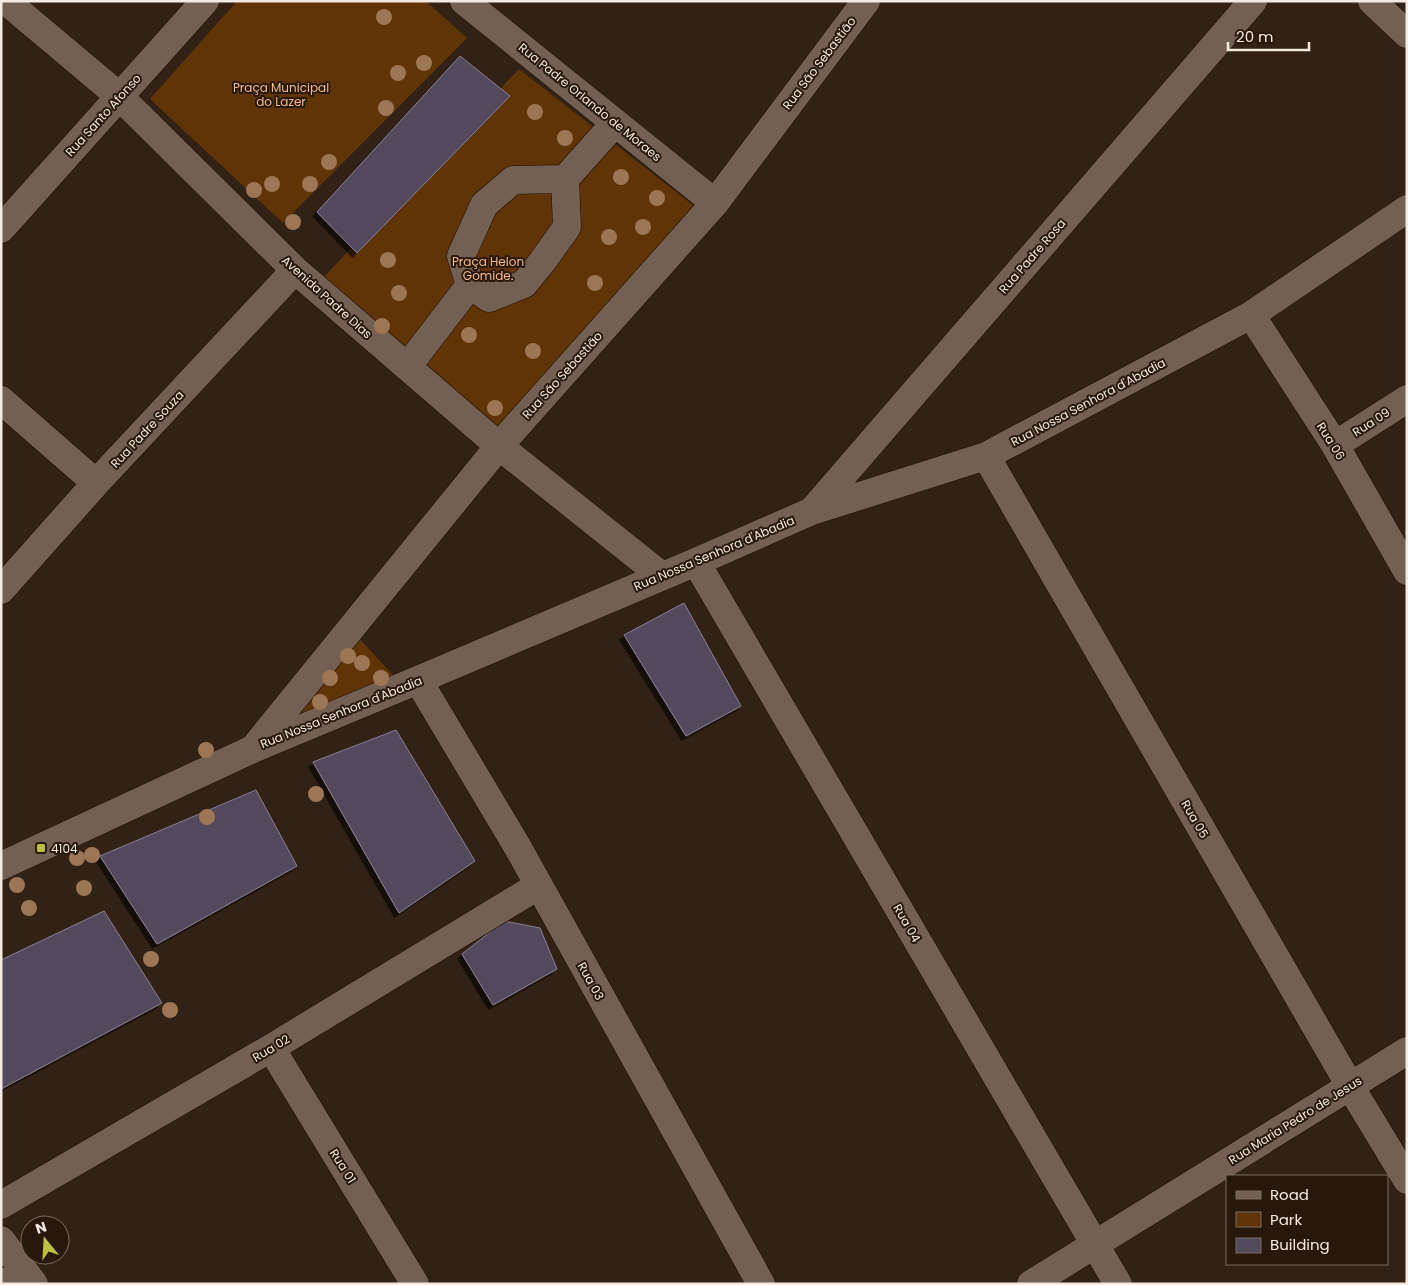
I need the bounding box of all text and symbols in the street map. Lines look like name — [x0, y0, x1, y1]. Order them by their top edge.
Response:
street label: Rua São Sebastião — [778, 13, 860, 113]
scale bar — [1228, 20, 1309, 52]
text: 20 m — [1236, 26, 1274, 47]
street label: Rua Padre Orlando de Moraes — [515, 39, 665, 165]
street label: Rua Santo Afonso — [61, 70, 145, 160]
park label: Praça Municipal do Lazer — [233, 79, 329, 110]
street label: Rua Padre Rosa — [995, 215, 1069, 297]
street label: Avenida Padre Dias — [278, 252, 376, 342]
park label: Praça Helon Gomide. — [452, 253, 524, 284]
street label: Rua São Sebastião — [518, 327, 606, 422]
street label: Rua Nossa Senhora d'Abadia — [1008, 354, 1168, 450]
street label: Rua Padre Souza — [106, 386, 188, 472]
street label: Rua 09 — [1349, 404, 1393, 440]
street label: Rua 06 — [1313, 419, 1349, 463]
street label: Rua Nossa Senhora d'Abadia — [631, 511, 797, 595]
street label: Rua Nossa Senhora d'Abadia — [258, 672, 424, 752]
street label: Rua 05 — [1177, 797, 1213, 841]
place label: 4104 — [51, 840, 78, 857]
marker: 4104 — [35, 842, 47, 854]
street label: Rua 04 — [889, 901, 925, 946]
street label: Rua 03 — [574, 959, 608, 1003]
street label: Rua 02 — [249, 1030, 293, 1066]
street label: Rua Maria Pedro de Jesus — [1225, 1072, 1365, 1168]
street label: Rua 01 — [326, 1146, 360, 1186]
legend — [1226, 1175, 1388, 1265]
text: Road — [1270, 1184, 1309, 1205]
text: Park — [1270, 1209, 1302, 1230]
north arrow — [20, 1215, 70, 1265]
text: N — [33, 1216, 49, 1239]
text: Building — [1270, 1234, 1330, 1255]

